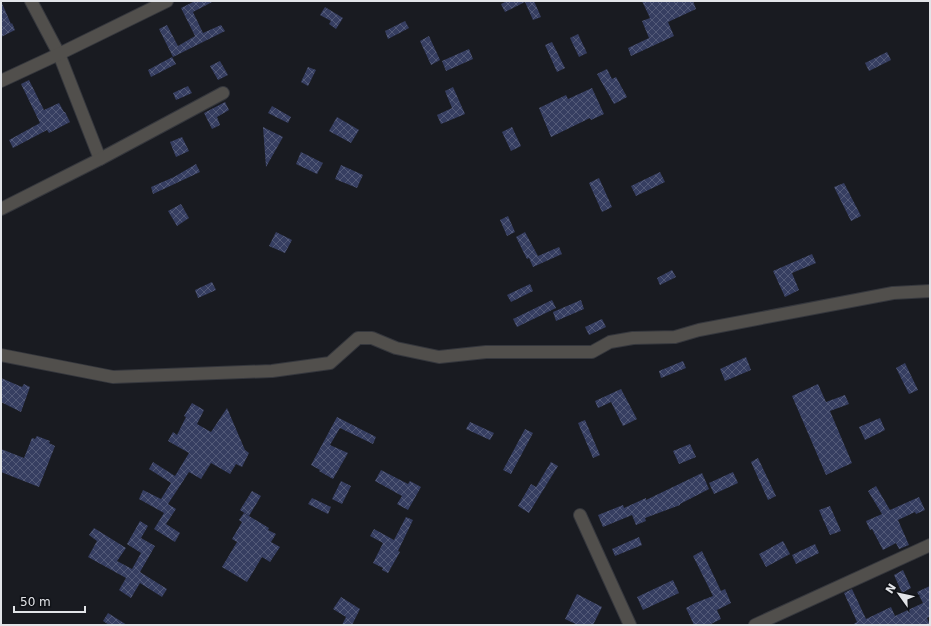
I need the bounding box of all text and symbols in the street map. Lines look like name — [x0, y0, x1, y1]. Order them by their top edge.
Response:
north arrow — [879, 574, 919, 614]
text: N — [883, 581, 899, 596]
scale bar — [14, 588, 85, 614]
text: 50 m — [20, 595, 51, 609]

